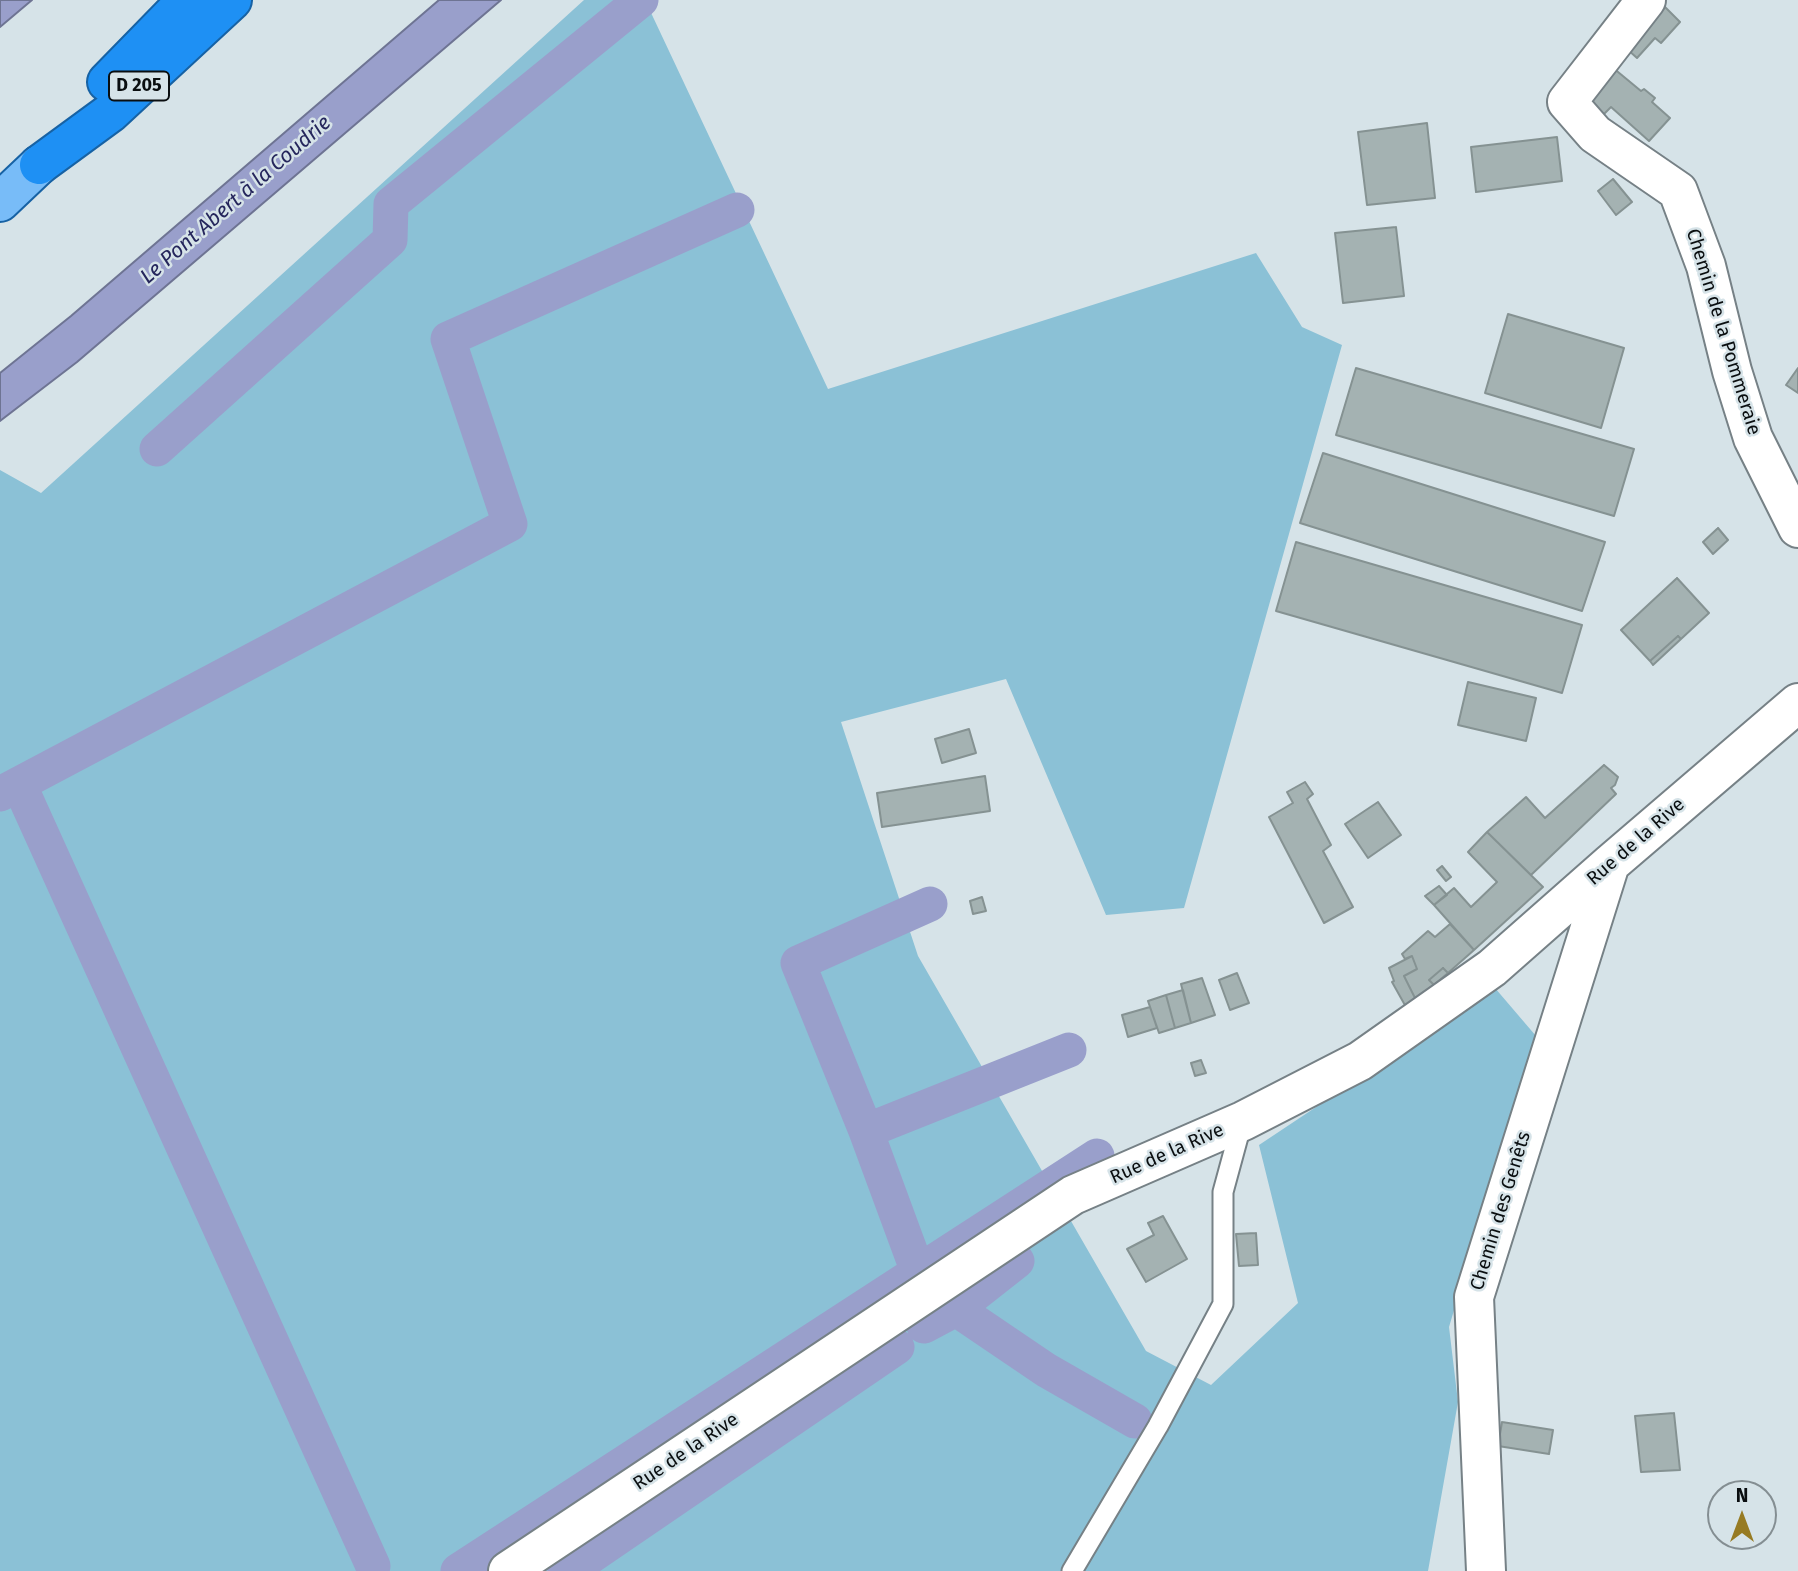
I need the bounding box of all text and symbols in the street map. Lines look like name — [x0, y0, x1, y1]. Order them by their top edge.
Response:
road number: D 205 — [109, 72, 169, 100]
water label: Le Pont Abert à la Coudrie — [136, 111, 336, 289]
street label: Chemin de la Pommeraie — [1681, 226, 1765, 438]
street label: Rue de la Rive — [1582, 793, 1690, 891]
street label: Rue de la Rive — [1107, 1119, 1227, 1189]
street label: Chemin des Genêts — [1466, 1129, 1536, 1293]
street label: Rue de la Rive — [629, 1408, 743, 1496]
north arrow — [1707, 1480, 1777, 1550]
text: N — [1736, 1484, 1748, 1507]

